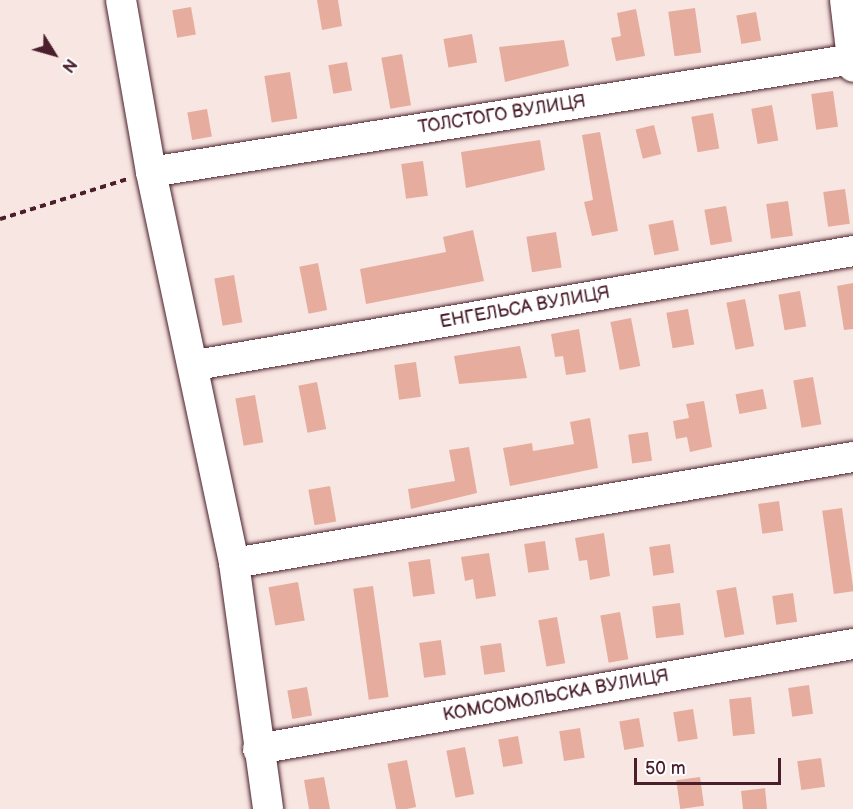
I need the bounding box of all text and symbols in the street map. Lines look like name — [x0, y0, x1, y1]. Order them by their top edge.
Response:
north arrow — [24, 24, 84, 84]
text: N — [58, 55, 80, 76]
street label: ТОЛСТОГО ВУЛИЦЯ — [417, 91, 587, 139]
street label: ЕНГЕЛЬСА ВУЛИЦЯ — [438, 282, 612, 334]
street label: КОМСОМОЛЬСКА ВУЛИЦЯ — [441, 665, 671, 727]
scale bar — [637, 746, 784, 784]
text: 50 m — [645, 758, 686, 779]

